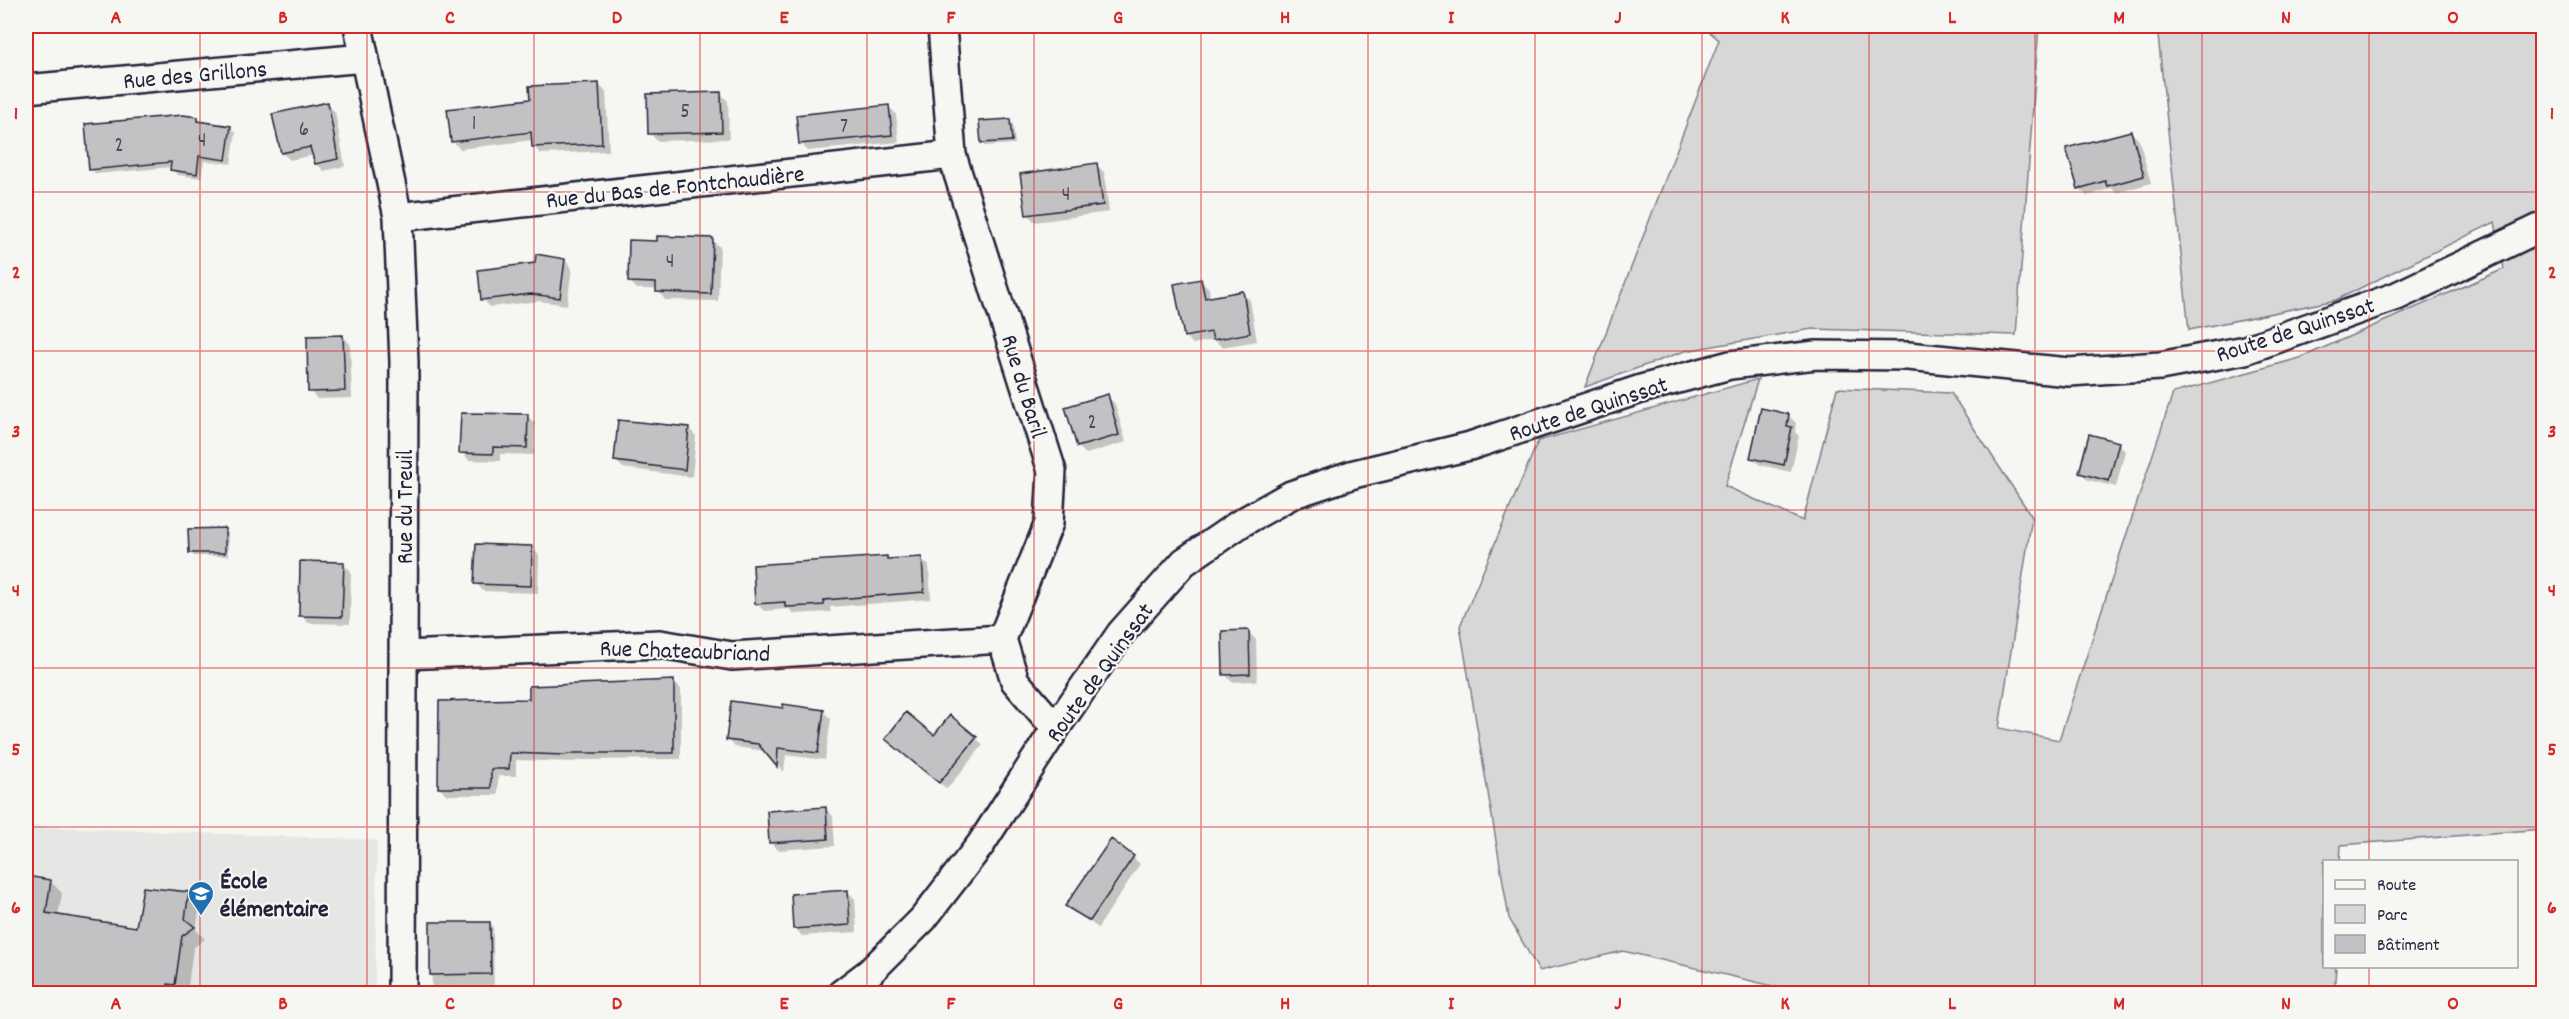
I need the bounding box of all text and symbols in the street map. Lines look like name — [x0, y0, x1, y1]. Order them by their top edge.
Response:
text: A — [111, 5, 122, 33]
text: B — [278, 5, 288, 33]
text: C — [445, 5, 455, 33]
text: D — [612, 5, 623, 33]
text: E — [779, 5, 789, 33]
text: F — [947, 5, 957, 33]
text: G — [1113, 5, 1123, 33]
text: H — [1280, 5, 1290, 33]
text: I — [1448, 5, 1455, 33]
text: J — [1614, 5, 1622, 33]
text: K — [1780, 5, 1790, 33]
text: L — [1948, 5, 1957, 33]
text: M — [2113, 5, 2125, 33]
text: N — [2281, 5, 2291, 33]
text: O — [2447, 5, 2459, 33]
street label: Rue des Grillons — [122, 54, 269, 100]
house number: 5 — [680, 98, 690, 128]
text: 1 — [14, 101, 18, 129]
text: 1 — [2550, 101, 2554, 129]
house number: 1 — [472, 110, 476, 140]
house number: 7 — [840, 113, 848, 143]
house number: 6 — [299, 116, 309, 146]
house number: 4 — [198, 127, 206, 157]
house number: 2 — [114, 132, 124, 162]
street label: Rue du Bas de Fontchaudière — [544, 159, 806, 219]
house number: 4 — [1062, 181, 1070, 211]
house number: 4 — [666, 248, 674, 278]
text: 2 — [12, 260, 20, 288]
text: 2 — [2548, 260, 2556, 288]
street label: Route de Quinssat — [2212, 290, 2380, 374]
street label: Rue du Baril — [990, 331, 1054, 443]
street label: Route de Quinssat — [1505, 369, 1673, 453]
house number: 2 — [1087, 409, 1097, 439]
text: 3 — [12, 419, 20, 447]
text: 3 — [2548, 419, 2556, 447]
street label: Rue du Treuil — [390, 449, 424, 564]
text: 4 — [12, 578, 20, 606]
text: 4 — [2548, 578, 2556, 606]
street label: Route de Quinssat — [1039, 597, 1164, 751]
street label: Rue Chateaubriand — [599, 633, 771, 673]
text: 5 — [11, 737, 21, 765]
text: 5 — [2547, 737, 2557, 765]
legend — [2323, 860, 2518, 968]
place label: École élémentaire — [220, 866, 329, 928]
text: Route — [2377, 874, 2416, 899]
school or university icon: École élémentaire — [186, 879, 216, 917]
text: 6 — [11, 895, 21, 923]
text: 6 — [2547, 895, 2557, 923]
text: Parc — [2377, 904, 2408, 929]
text: Bâtiment — [2377, 934, 2440, 959]
text: A — [111, 991, 122, 1019]
text: B — [278, 991, 288, 1019]
text: C — [445, 991, 455, 1019]
text: D — [612, 991, 623, 1019]
text: E — [779, 991, 789, 1019]
text: F — [947, 991, 957, 1019]
text: G — [1113, 991, 1123, 1019]
text: H — [1280, 991, 1290, 1019]
text: I — [1448, 991, 1455, 1019]
text: J — [1614, 991, 1622, 1019]
text: K — [1780, 991, 1790, 1019]
text: L — [1948, 991, 1957, 1019]
text: M — [2113, 991, 2125, 1019]
text: N — [2281, 991, 2291, 1019]
text: O — [2447, 991, 2459, 1019]

